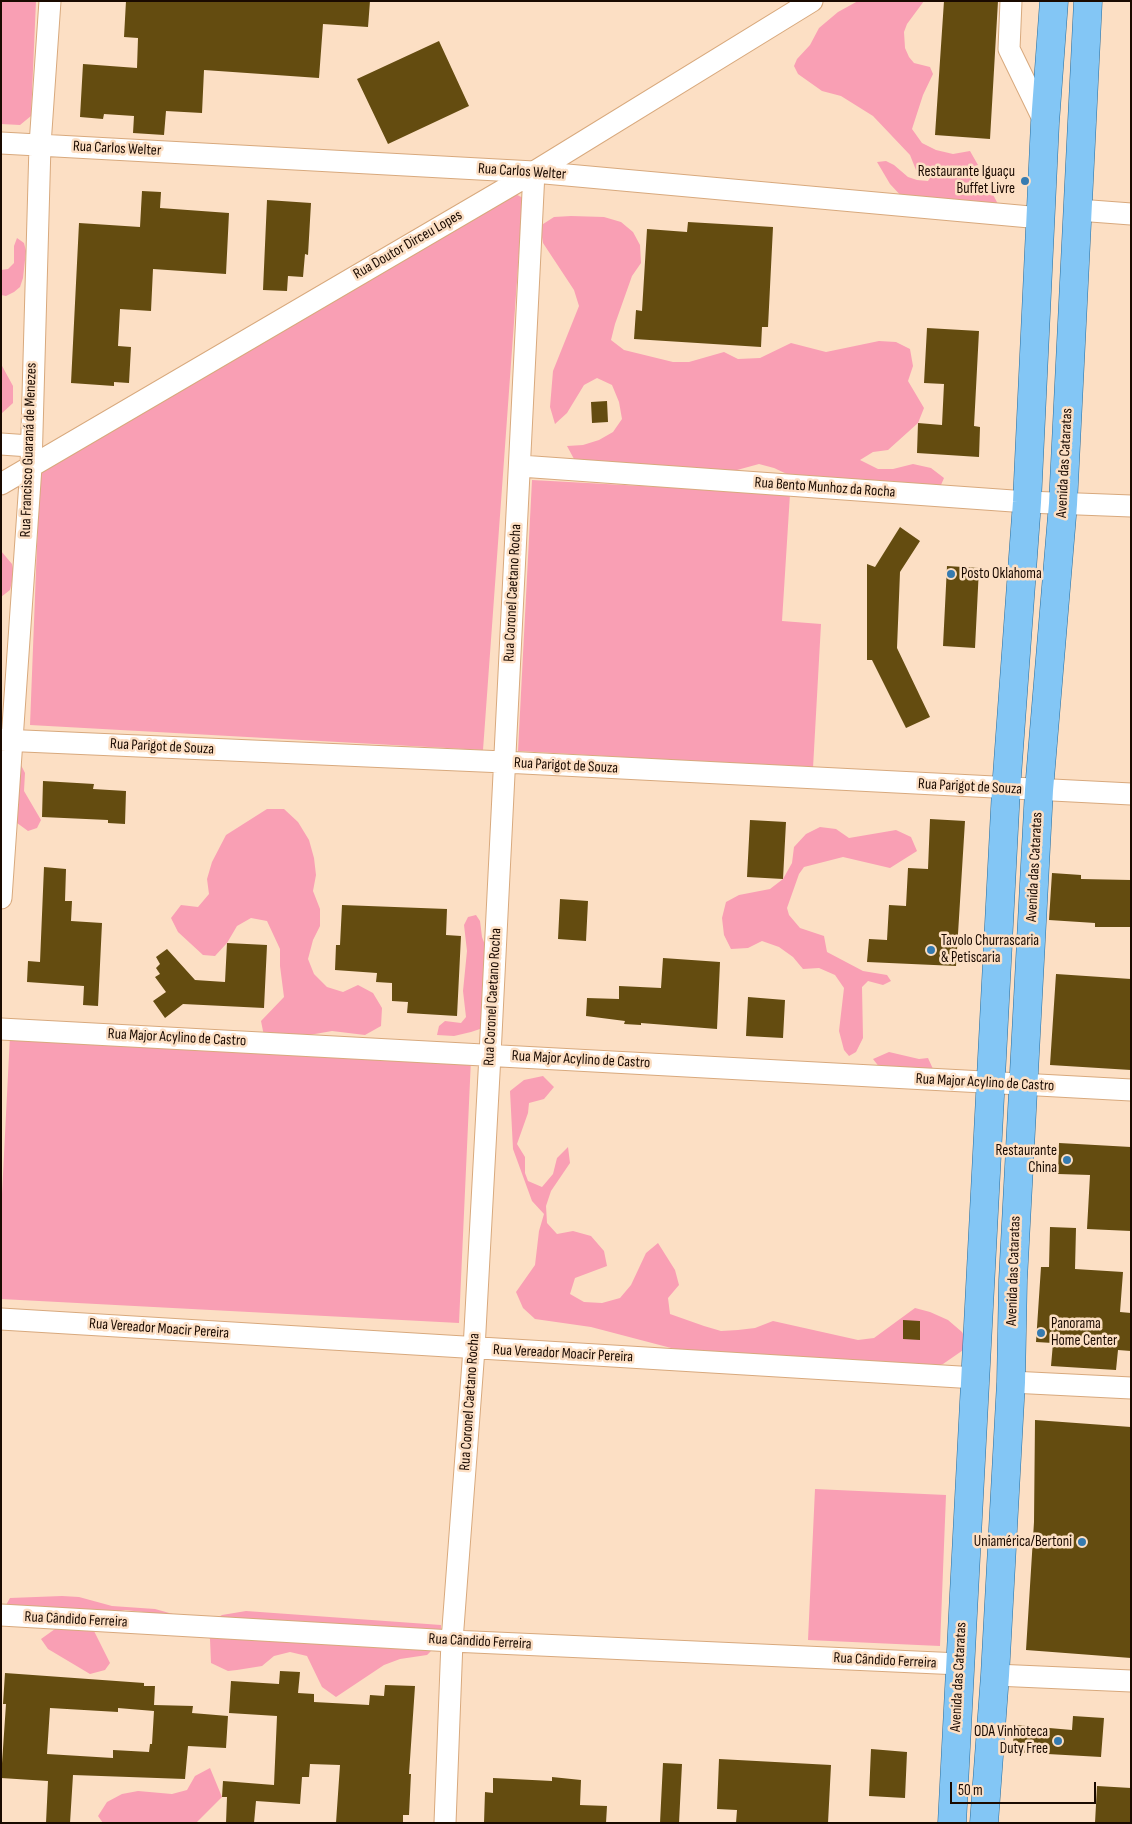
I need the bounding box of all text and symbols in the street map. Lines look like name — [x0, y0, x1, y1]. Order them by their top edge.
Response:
street label: Rua Carlos Welter — [72, 138, 162, 160]
street label: Rua Carlos Welter — [477, 160, 567, 184]
place label: Restaurante Iguaçu Buffet Livre — [918, 163, 1015, 198]
marker: Restaurante Iguaçu Buffet Livre — [1019, 175, 1031, 187]
street label: Rua Doutor Dirceu Lopes — [350, 207, 466, 283]
street label: Rua Francisco Guaraná de Menezes — [17, 362, 41, 538]
street label: Avenida das Cataratas — [1053, 408, 1077, 518]
street label: Rua Bento Munhoz da Rocha — [754, 474, 896, 502]
street label: Rua Coronel Caetano Rocha — [500, 524, 526, 662]
place label: Posto Oklahoma — [961, 565, 1042, 583]
marker: Posto Oklahoma — [945, 568, 957, 580]
street label: Rua Parigot de Souza — [109, 735, 215, 759]
street label: Rua Parigot de Souza — [513, 754, 619, 778]
street label: Rua Parigot de Souza — [917, 775, 1023, 799]
street label: Avenida das Cataratas — [1023, 812, 1047, 922]
street label: Rua Coronel Caetano Rocha — [480, 928, 506, 1066]
place label: Tavolo Churrascaria & Petiscaria — [941, 932, 1039, 967]
marker: Tavolo Churrascaria & Petiscaria — [925, 944, 937, 956]
street label: Rua Major Acylino de Castro — [107, 1025, 247, 1051]
street label: Rua Major Acylino de Castro — [511, 1047, 651, 1073]
street label: Rua Major Acylino de Castro — [915, 1070, 1055, 1096]
place label: Restaurante China — [995, 1142, 1057, 1177]
marker: Restaurante China — [1061, 1154, 1073, 1166]
street label: Avenida das Cataratas — [1003, 1216, 1025, 1326]
street label: Rua Vereador Moacir Pereira — [88, 1315, 230, 1343]
place label: Panorama Home Center — [1051, 1315, 1117, 1350]
marker: Panorama Home Center — [1035, 1327, 1047, 1339]
street label: Rua Coronel Caetano Rocha — [456, 1333, 484, 1471]
street label: Rua Vereador Moacir Pereira — [493, 1341, 633, 1367]
place label: Uniamérica/Bertoni — [974, 1533, 1072, 1551]
marker: Uniamérica/Bertoni — [1076, 1536, 1088, 1548]
street label: Rua Cândido Ferreira — [24, 1608, 128, 1632]
street label: Avenida das Cataratas — [947, 1622, 971, 1732]
street label: Rua Cândido Ferreira — [428, 1630, 532, 1654]
street label: Rua Cândido Ferreira — [833, 1649, 937, 1673]
place label: ODA Vinhoteca Duty Free — [974, 1723, 1048, 1758]
marker: ODA Vinhoteca Duty Free — [1052, 1735, 1064, 1747]
scale bar — [952, 1772, 1098, 1804]
text: 50 m — [958, 1781, 983, 1800]

